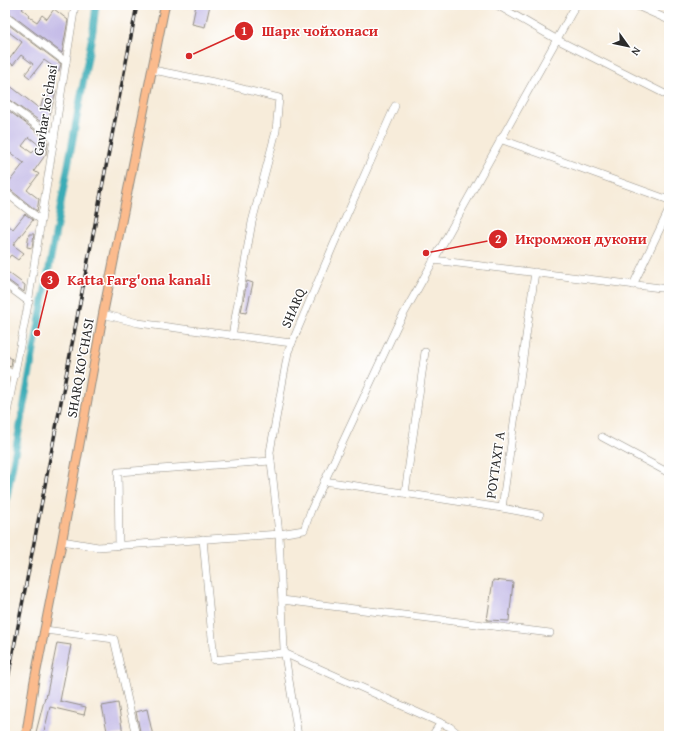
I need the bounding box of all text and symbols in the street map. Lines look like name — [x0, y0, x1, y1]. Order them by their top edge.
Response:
callout: Шарк чойхонаси — [234, 17, 386, 44]
text: Шарк чойхонаси — [262, 20, 379, 41]
text: 1 — [241, 22, 247, 39]
north arrow — [608, 26, 648, 66]
text: N — [627, 44, 645, 59]
street label: Gavhar koʻchasi — [28, 63, 62, 157]
callout: Икромжон дукони — [488, 226, 655, 253]
text: Икромжон дукони — [515, 228, 647, 249]
text: 2 — [495, 230, 501, 247]
callout: Katta Farg'ona kanali — [40, 267, 219, 294]
text: Katta Farg'ona kanali — [67, 269, 211, 290]
text: 3 — [47, 271, 53, 288]
street label: SHARQ — [276, 284, 311, 331]
street label: SHARQ KO'CHASI — [61, 317, 99, 419]
street label: POYTAXT A — [480, 430, 510, 500]

